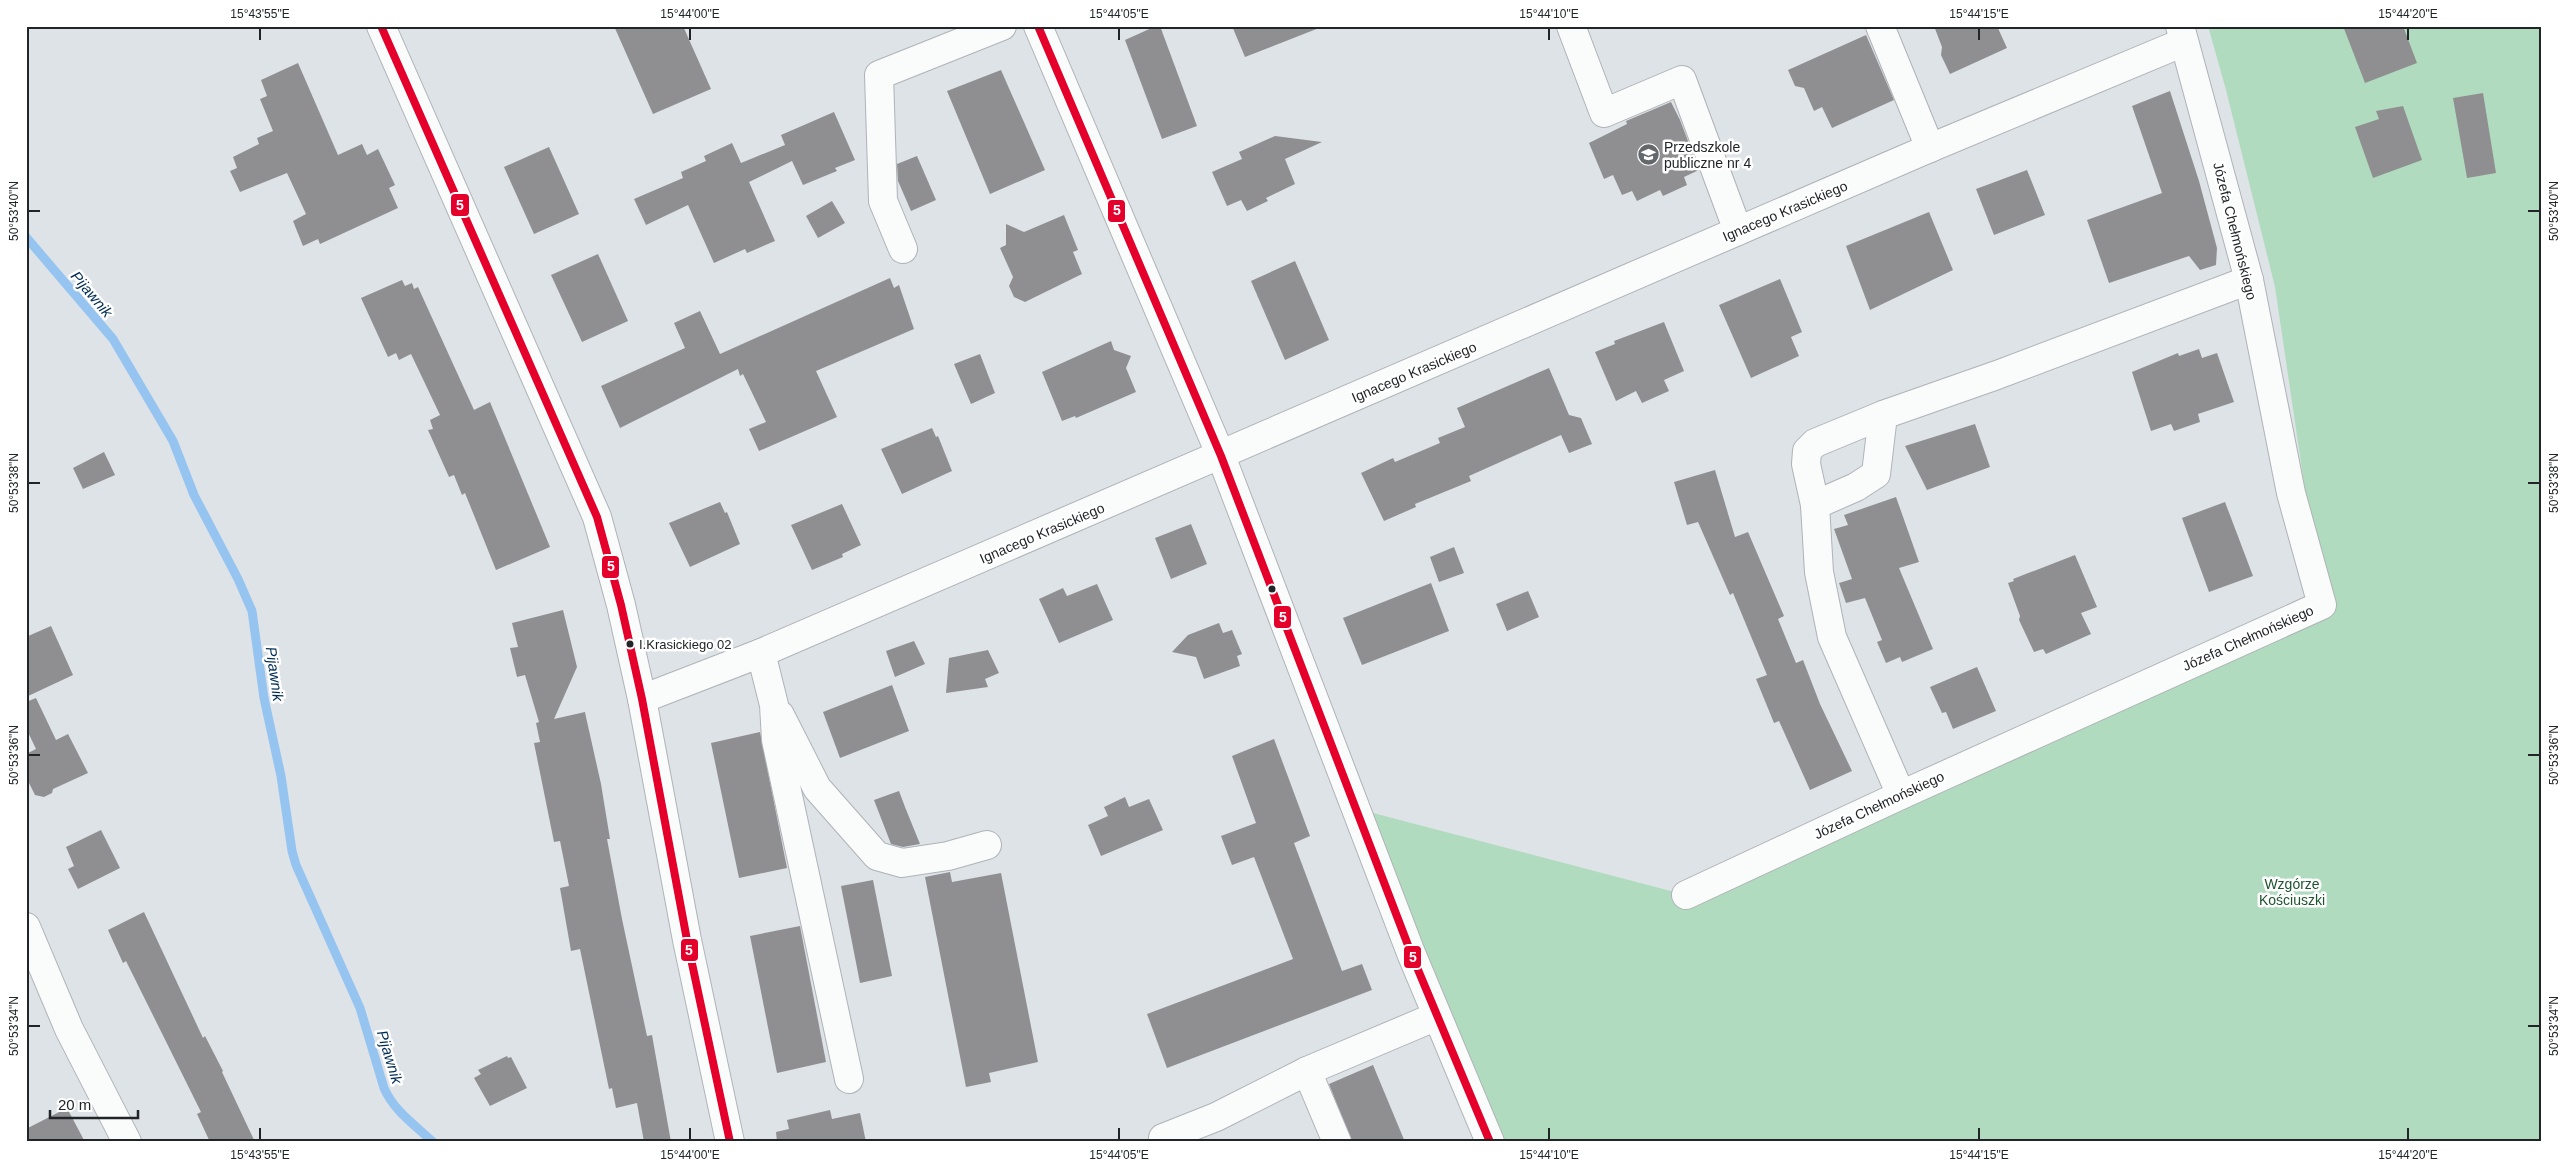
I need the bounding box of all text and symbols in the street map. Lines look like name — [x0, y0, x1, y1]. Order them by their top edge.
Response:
text: 15°43'55"E — [230, 7, 290, 21]
text: 15°44'00"E — [660, 7, 720, 21]
text: 15°44'05"E — [1089, 7, 1149, 21]
text: 15°44'10"E — [1519, 7, 1579, 21]
text: 15°44'15"E — [1949, 7, 2009, 21]
text: 15°44'20"E — [2378, 7, 2438, 21]
place label: Przedszkole publiczne nr 4 — [1664, 139, 1751, 171]
school or university icon: Przedszkole publiczne nr 4 — [1636, 143, 1660, 167]
street label: Józefa Chełmońskiego — [2210, 160, 2260, 302]
street label: Ignacego Krasickiego — [1720, 177, 1850, 245]
text: 50°53'40"N — [7, 181, 21, 241]
text: 50°53'40"N — [2547, 181, 2561, 241]
line badge: 5 — [450, 193, 470, 217]
text: 5 — [456, 197, 464, 213]
line badge: 5 — [1107, 199, 1126, 223]
text: 5 — [1113, 202, 1121, 218]
water label: Pijawnik — [68, 267, 117, 322]
street label: Ignacego Krasickiego — [1349, 338, 1479, 406]
text: 50°53'38"N — [7, 453, 21, 513]
text: 50°53'38"N — [2547, 453, 2561, 513]
street label: Ignacego Krasickiego — [977, 499, 1107, 567]
line badge: 5 — [601, 555, 620, 579]
text: 5 — [607, 558, 615, 574]
unlabelled marker — [1267, 584, 1277, 594]
street label: Józefa Chełmońskiego — [2180, 602, 2316, 674]
line badge: 5 — [1273, 605, 1292, 629]
text: 5 — [1279, 609, 1287, 625]
place label: I.Krasickiego 02 — [639, 637, 732, 652]
marker: I.Krasickiego 02 — [625, 639, 635, 649]
water label: Pijawnik — [263, 646, 287, 704]
text: 50°53'36"N — [7, 725, 21, 785]
text: 50°53'36"N — [2547, 725, 2561, 785]
street label: Józefa Chełmońskiego — [1811, 768, 1947, 842]
park label: Wzgórze Kościuszki — [2259, 876, 2325, 908]
line badge: 5 — [680, 938, 699, 962]
text: 5 — [685, 942, 693, 958]
line badge: 5 — [1403, 945, 1422, 969]
text: 5 — [1409, 949, 1417, 965]
text: 50°53'34"N — [7, 996, 21, 1056]
text: 50°53'34"N — [2547, 996, 2561, 1056]
water label: Pijawnik — [374, 1028, 407, 1087]
scale bar — [50, 1088, 138, 1120]
text: 20 m — [58, 1096, 91, 1113]
text: 15°43'55"E — [230, 1148, 290, 1162]
text: 15°44'00"E — [660, 1148, 720, 1162]
text: 15°44'05"E — [1089, 1148, 1149, 1162]
text: 15°44'10"E — [1519, 1148, 1579, 1162]
text: 15°44'15"E — [1949, 1148, 2009, 1162]
text: 15°44'20"E — [2378, 1148, 2438, 1162]

